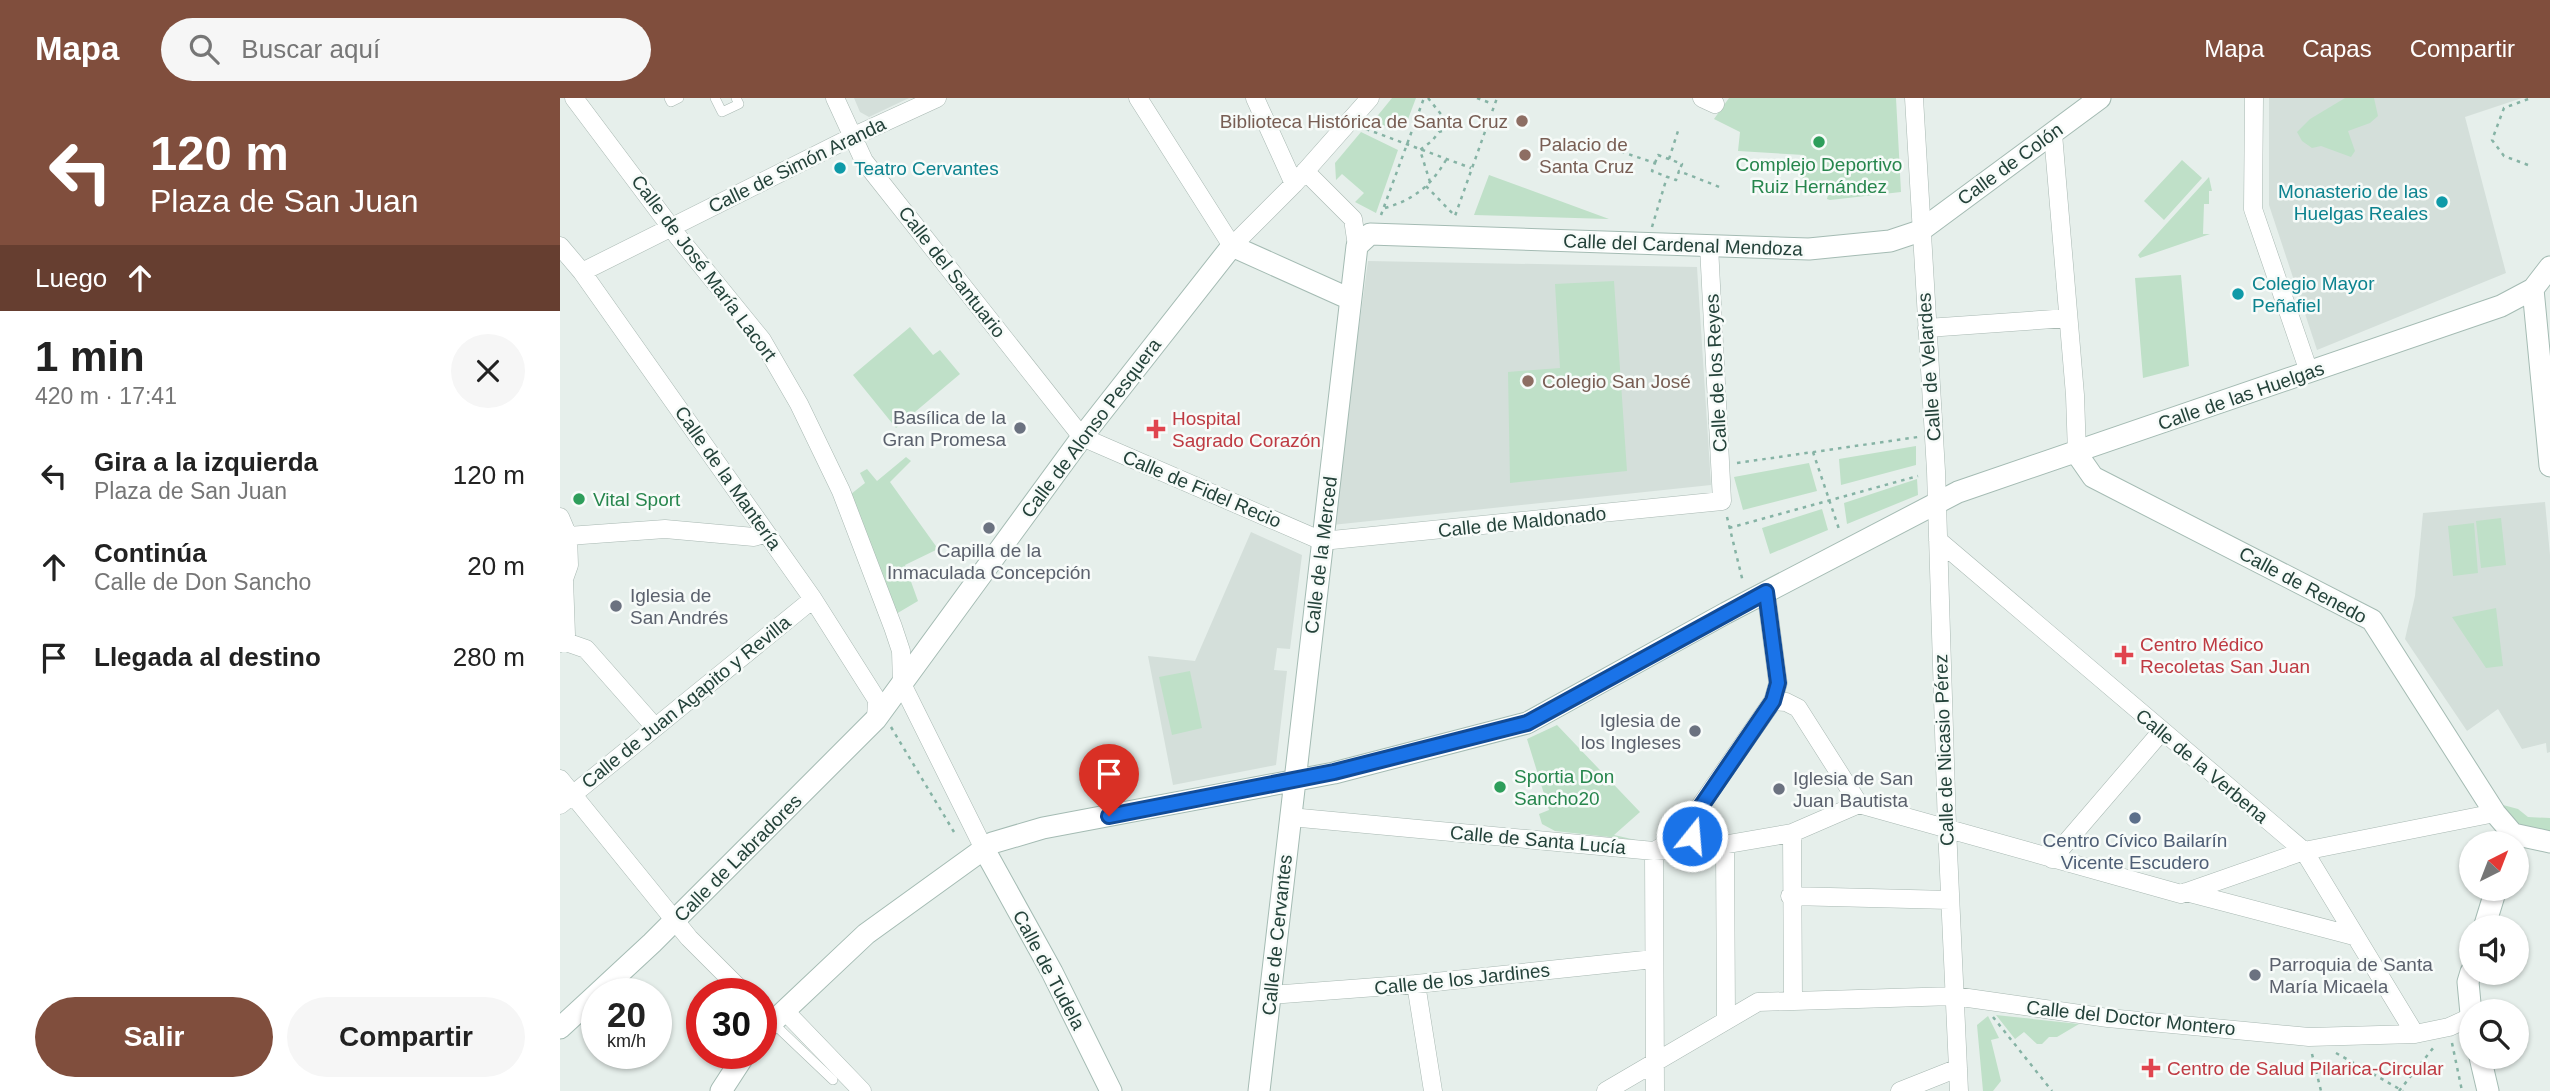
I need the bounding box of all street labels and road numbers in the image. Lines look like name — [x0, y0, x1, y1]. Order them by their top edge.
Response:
street label: Calle de Simón Aranda — [705, 113, 889, 217]
street label: Calle de Colón — [1953, 119, 2067, 209]
street label: Calle de José María Lacort — [627, 171, 781, 366]
street label: Calle del Santuario — [894, 202, 1010, 342]
street label: Calle del Cardenal Mendoza — [1563, 230, 1804, 260]
street label: Calle de Velardes — [1913, 292, 1945, 442]
street label: Calle de los Reyes — [1701, 293, 1731, 453]
street label: Calle de Alonso Pesquera — [1017, 334, 1165, 522]
street label: Calle de las Huelgas — [2155, 358, 2327, 434]
street label: Calle de la Mantería — [671, 402, 786, 554]
street label: Calle de Fidel Recio — [1120, 446, 1284, 532]
street label: Calle de la Merced — [1301, 475, 1341, 635]
street label: Calle de Maldonado — [1437, 503, 1607, 541]
street label: Calle de Renedo — [2236, 543, 2370, 627]
street label: Calle de Juan Agapito y Revilla — [578, 611, 795, 793]
street label: Calle de Nicasio Pérez — [1930, 654, 1958, 846]
street label: Calle de la Verbena — [2132, 705, 2273, 828]
street label: Calle de Labradores — [670, 790, 806, 926]
street label: Calle de Santa Lucía — [1449, 822, 1627, 858]
street label: Calle de Cervantes — [1258, 854, 1296, 1016]
street label: Calle de Tudela — [1009, 907, 1089, 1034]
street label: Calle de los Jardines — [1373, 959, 1551, 999]
street label: Calle del Doctor Montero — [2025, 997, 2237, 1039]

